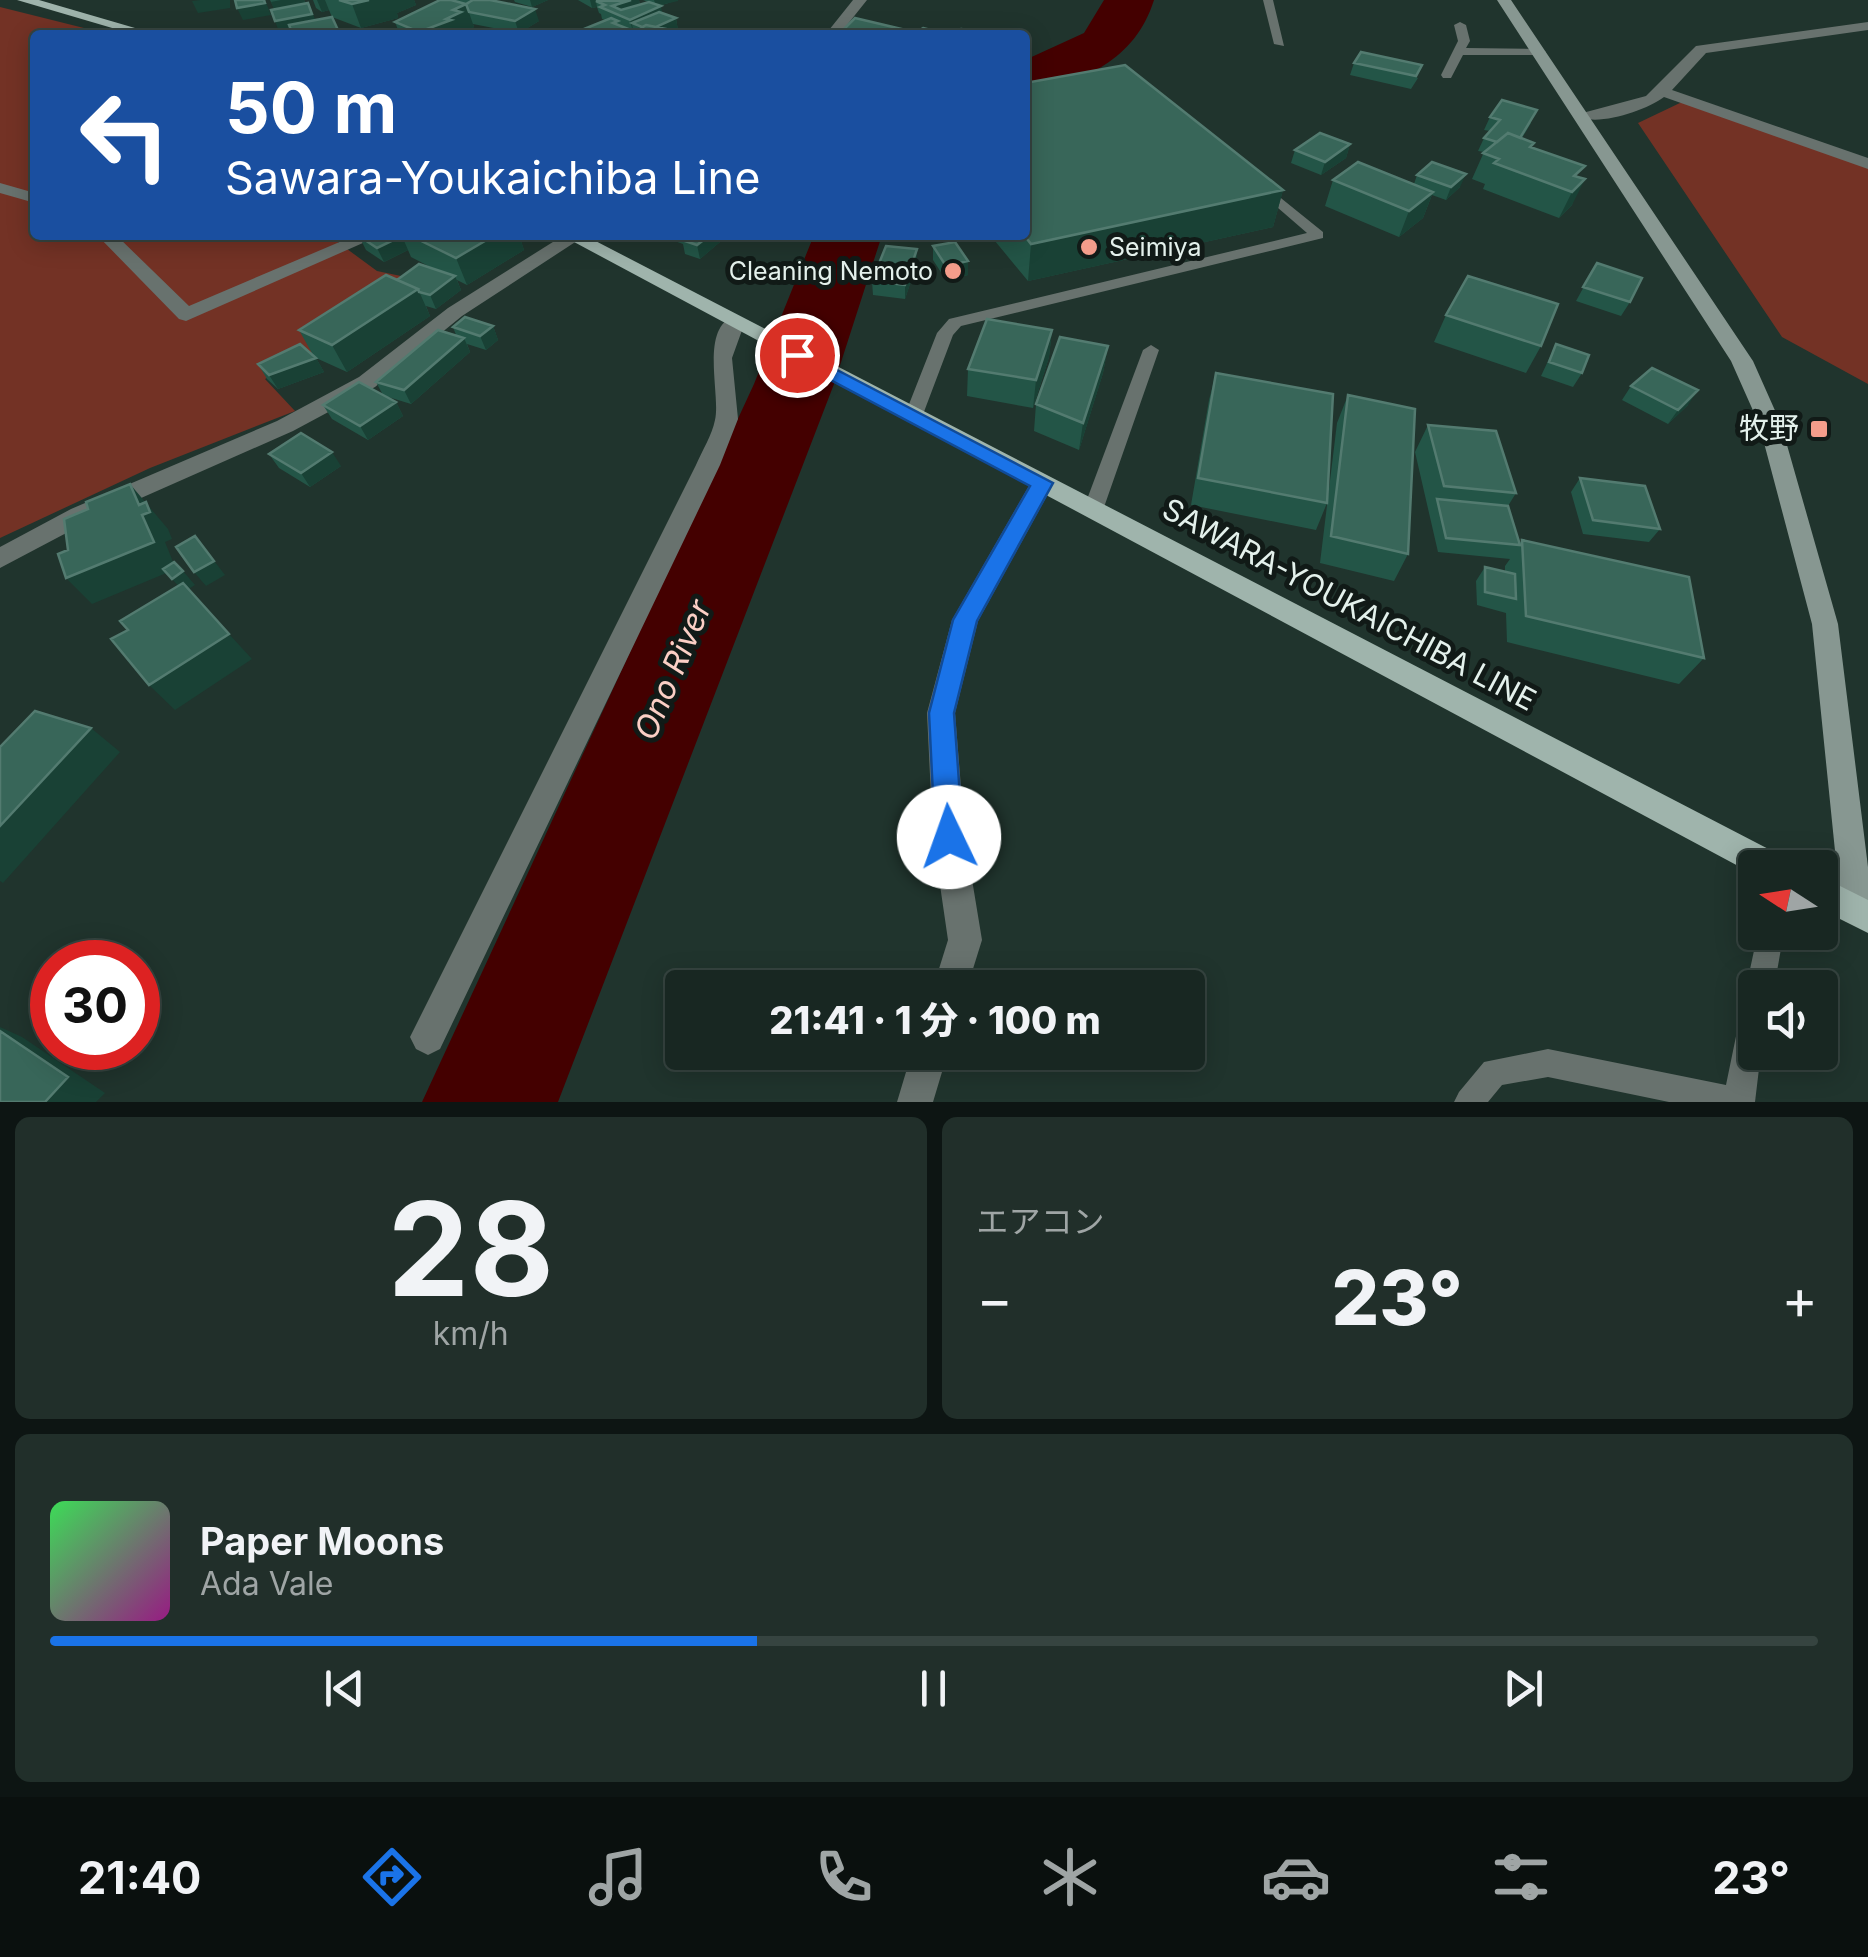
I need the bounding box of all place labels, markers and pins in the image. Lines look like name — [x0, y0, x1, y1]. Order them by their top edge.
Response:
place label: Seimiya — [1109, 232, 1202, 262]
marker: Seimiya — [1078, 236, 1100, 258]
place label: Cleaning Nemoto — [729, 256, 933, 286]
marker: Cleaning Nemoto — [942, 260, 964, 282]
pin — [755, 313, 840, 398]
place label: 牧野 — [1739, 410, 1799, 446]
marker: 牧野 — [1808, 418, 1830, 440]

